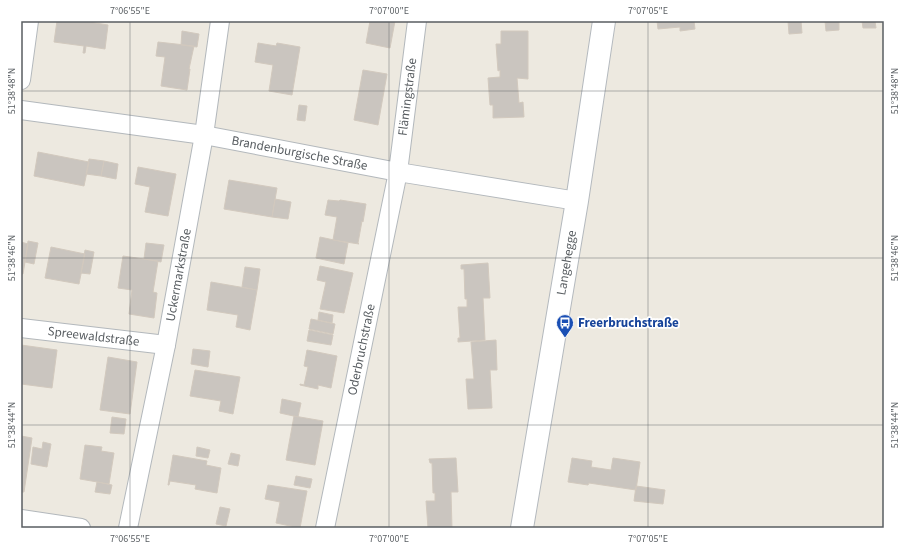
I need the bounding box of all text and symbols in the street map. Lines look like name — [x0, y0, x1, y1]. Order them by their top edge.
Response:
text: 7°06'55"E — [110, 4, 150, 18]
text: 7°07'00"E — [369, 4, 409, 18]
text: 7°07'05"E — [628, 4, 668, 18]
street label: Flämingstraße — [394, 57, 421, 137]
text: 51°38'48"N — [5, 68, 19, 114]
text: 51°38'48"N — [888, 68, 902, 114]
street label: Brandenburgische Straße — [230, 131, 369, 175]
street label: Uckermarkstraße — [161, 227, 196, 323]
street label: Langehegge — [552, 229, 581, 297]
text: 51°38'46"N — [5, 235, 19, 281]
text: 51°38'46"N — [888, 235, 902, 281]
street label: Oderbruchstraße — [343, 302, 380, 397]
bus stop icon: Freerbruchstraße — [555, 313, 575, 338]
place label: Freerbruchstraße — [578, 314, 679, 332]
street label: Spreewaldstraße — [47, 322, 140, 351]
text: 51°38'44"N — [5, 402, 19, 448]
text: 51°38'44"N — [888, 402, 902, 448]
text: 7°06'55"E — [110, 532, 150, 546]
text: 7°07'00"E — [369, 532, 409, 546]
text: 7°07'05"E — [628, 532, 668, 546]

